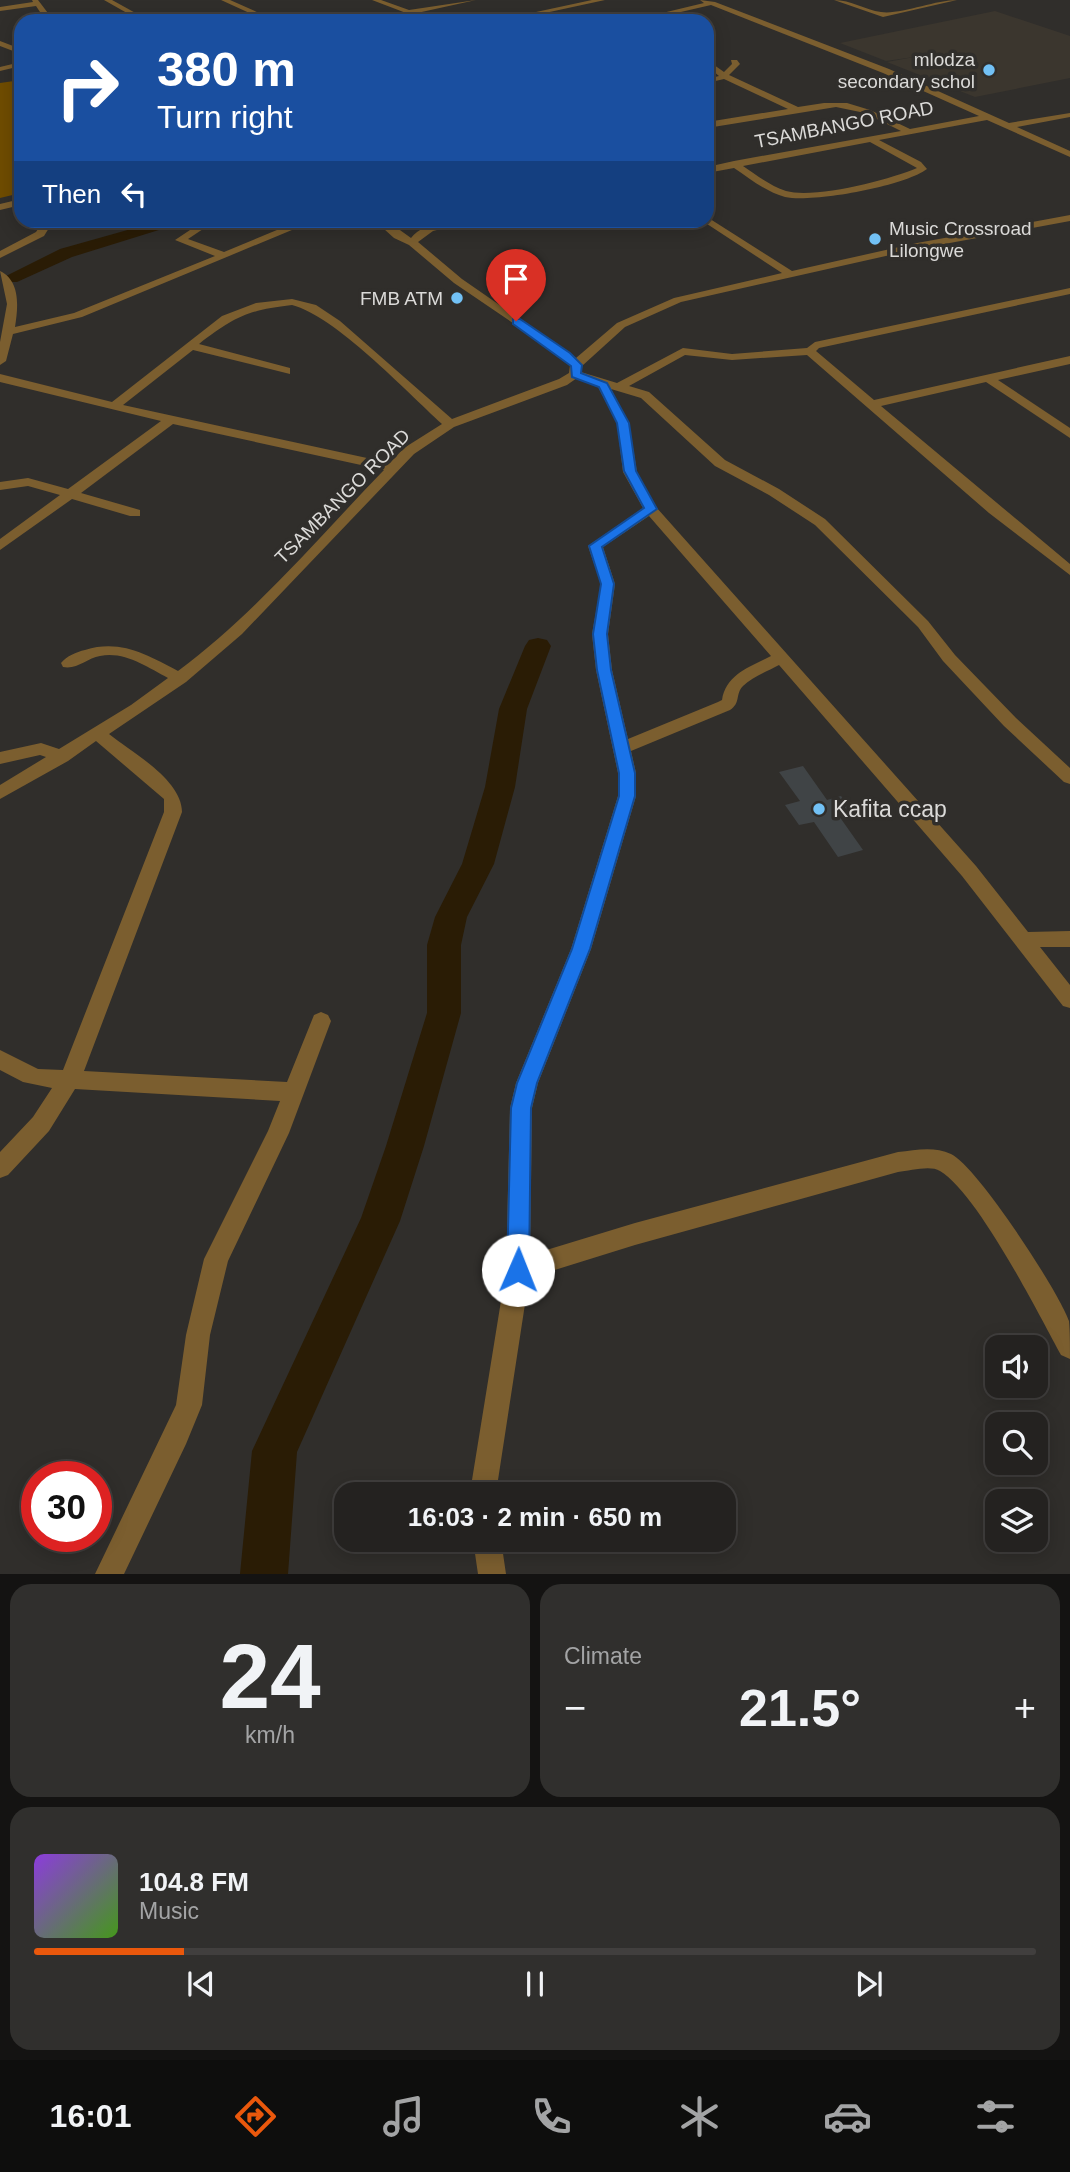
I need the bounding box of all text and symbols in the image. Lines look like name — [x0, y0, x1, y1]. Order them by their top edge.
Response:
icon: right — [42, 42, 133, 133]
text: 380 m — [157, 42, 296, 96]
place label: mlodza secondary schol — [838, 49, 975, 92]
marker: mlodza secondary schol — [981, 62, 997, 78]
street label: TSAMBANGO ROAD — [753, 97, 935, 152]
text: Turn right — [157, 99, 293, 135]
icon: left — [115, 175, 153, 213]
text: Then — [42, 179, 101, 209]
place label: Music Crossroad Lilongwe — [889, 218, 1032, 261]
marker: Music Crossroad Lilongwe — [867, 231, 883, 247]
pin — [486, 249, 546, 321]
icon: arrive — [497, 260, 535, 298]
place label: FMB ATM — [360, 288, 443, 309]
marker: FMB ATM — [449, 290, 465, 306]
street label: TSAMBANGO ROAD — [271, 425, 414, 568]
place label: Kafita ccap — [833, 796, 947, 822]
marker: Kafita ccap — [811, 801, 827, 817]
position arrow — [481, 1233, 555, 1307]
map controls — [985, 1335, 1048, 1552]
button: sound — [985, 1335, 1048, 1398]
button: search — [985, 1412, 1048, 1475]
speed limit sign: 30 — [21, 1461, 112, 1552]
button: layers — [985, 1489, 1048, 1552]
text: 16:03 · 2 min · 650 m — [408, 1502, 662, 1532]
text: 24 — [219, 1626, 321, 1727]
text: Climate — [564, 1643, 642, 1669]
text: 21.5° — [739, 1679, 861, 1737]
text: − — [564, 1687, 586, 1729]
text: + — [1014, 1687, 1036, 1729]
text: km/h — [245, 1722, 295, 1748]
text: 104.8 FM — [139, 1867, 249, 1897]
text: Music — [139, 1898, 199, 1924]
icon: previous — [182, 1965, 220, 2003]
icon: pause — [516, 1965, 554, 2003]
icon: next — [850, 1965, 888, 2003]
icon: directions — [231, 2092, 280, 2141]
icon: music — [379, 2092, 428, 2141]
icon: phone — [527, 2092, 576, 2141]
icon: climate — [675, 2092, 724, 2141]
icon: car — [823, 2092, 872, 2141]
icon: filters — [971, 2092, 1020, 2141]
text: 16:01 — [50, 2098, 131, 2134]

